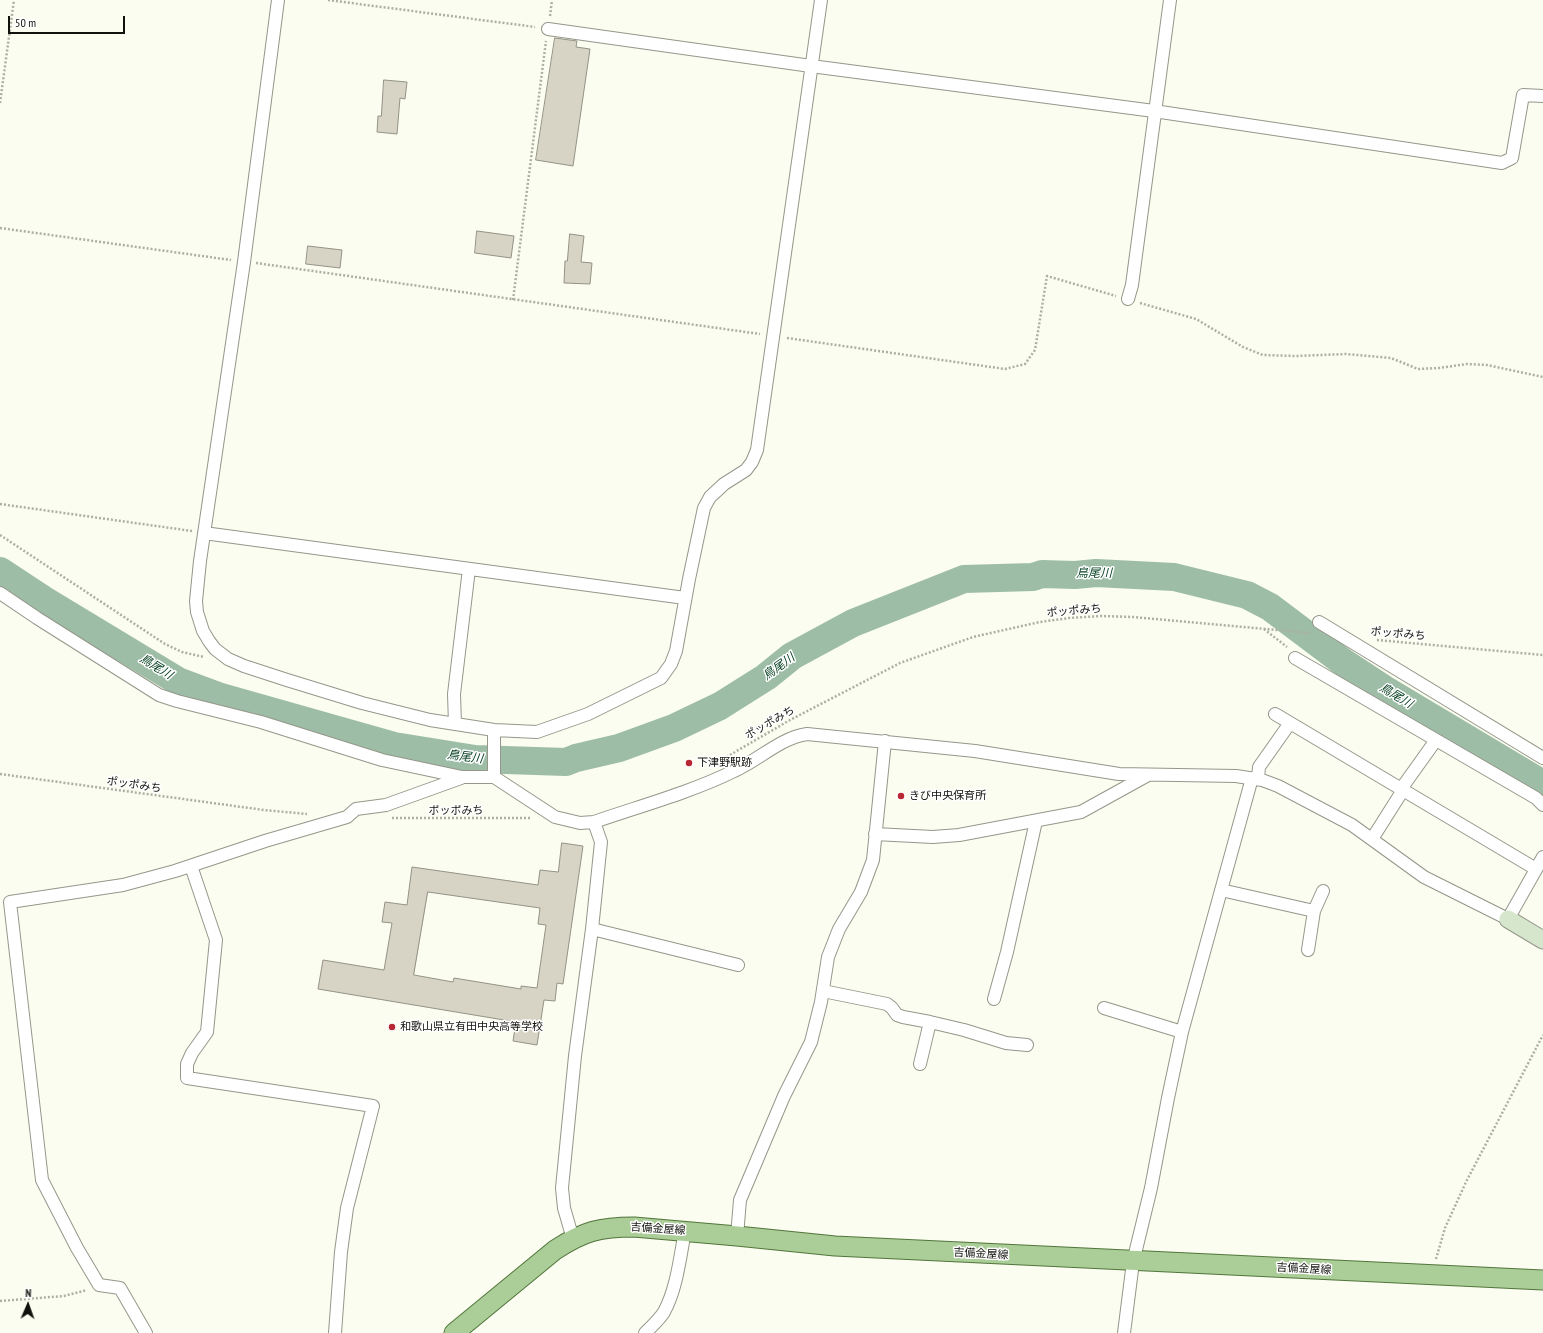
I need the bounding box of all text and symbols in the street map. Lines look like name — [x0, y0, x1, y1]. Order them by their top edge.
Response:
scale bar — [10, 8, 127, 34]
text: 50 m — [15, 15, 36, 30]
water label: 鳥尾川 — [1076, 567, 1112, 581]
street label: ポッポみち — [1046, 602, 1102, 620]
street label: ポッポみち — [1370, 625, 1426, 643]
water label: 鳥尾川 — [137, 651, 175, 683]
water label: 鳥尾川 — [760, 651, 798, 683]
water label: 鳥尾川 — [1377, 681, 1415, 711]
street label: ポッポみち — [743, 704, 797, 742]
water label: 鳥尾川 — [446, 748, 484, 766]
place label: 下津野駅跡 — [697, 756, 752, 770]
marker: 下津野駅跡 — [684, 758, 694, 768]
street label: ポッポみち — [106, 775, 162, 795]
place label: きび中央保育所 — [909, 789, 986, 803]
marker: きび中央保育所 — [896, 791, 906, 801]
street label: ポッポみち — [429, 804, 483, 818]
place label: 和歌山県立有田中央高等学校 — [400, 1020, 543, 1034]
marker: 和歌山県立有田中央高等学校 — [387, 1022, 397, 1032]
street label: 吉備金屋線 — [630, 1220, 686, 1238]
street label: 吉備金屋線 — [953, 1246, 1009, 1262]
street label: 吉備金屋線 — [1276, 1261, 1332, 1277]
north arrow — [8, 1285, 48, 1325]
text: N — [25, 1286, 32, 1300]

